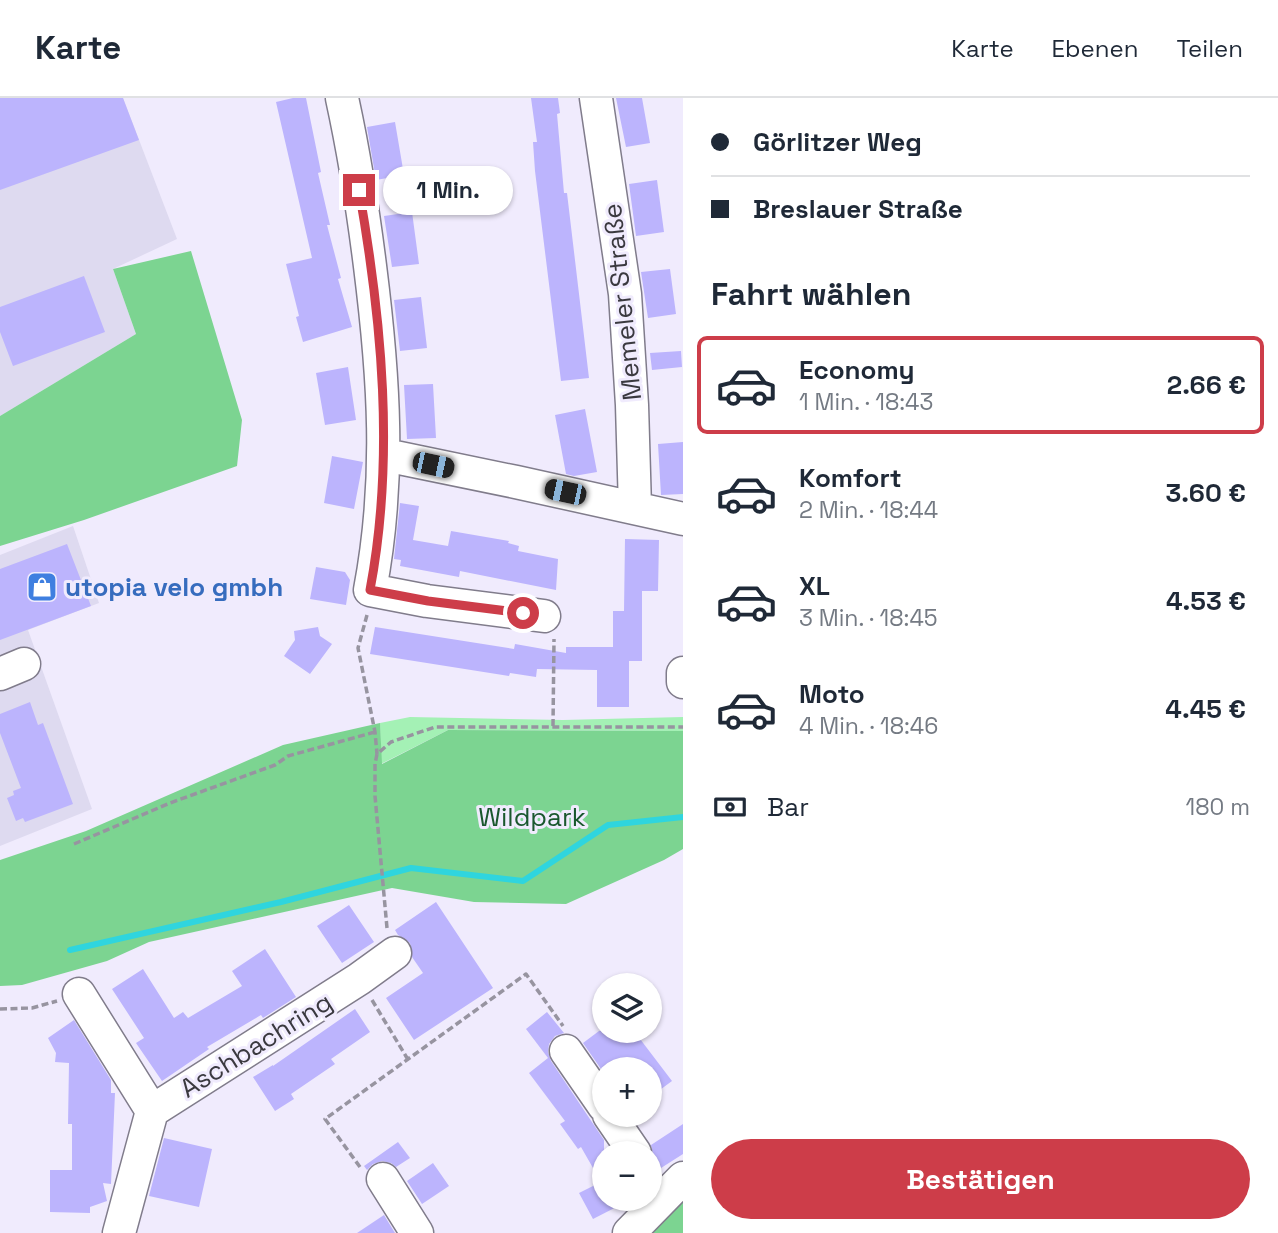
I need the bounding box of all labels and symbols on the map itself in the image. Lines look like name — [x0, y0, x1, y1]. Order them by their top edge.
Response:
callout: 1 Min. — [384, 166, 513, 214]
route end — [343, 174, 375, 206]
street label: Memeler Straße — [595, 202, 649, 402]
car — [411, 450, 456, 480]
car — [543, 477, 588, 507]
shop icon: utopia velo gmbh — [25, 570, 59, 604]
place label: utopia velo gmbh — [65, 570, 283, 604]
route start — [507, 597, 539, 629]
park label: Wildpark — [478, 800, 586, 834]
street label: Aschbachring — [174, 985, 338, 1105]

